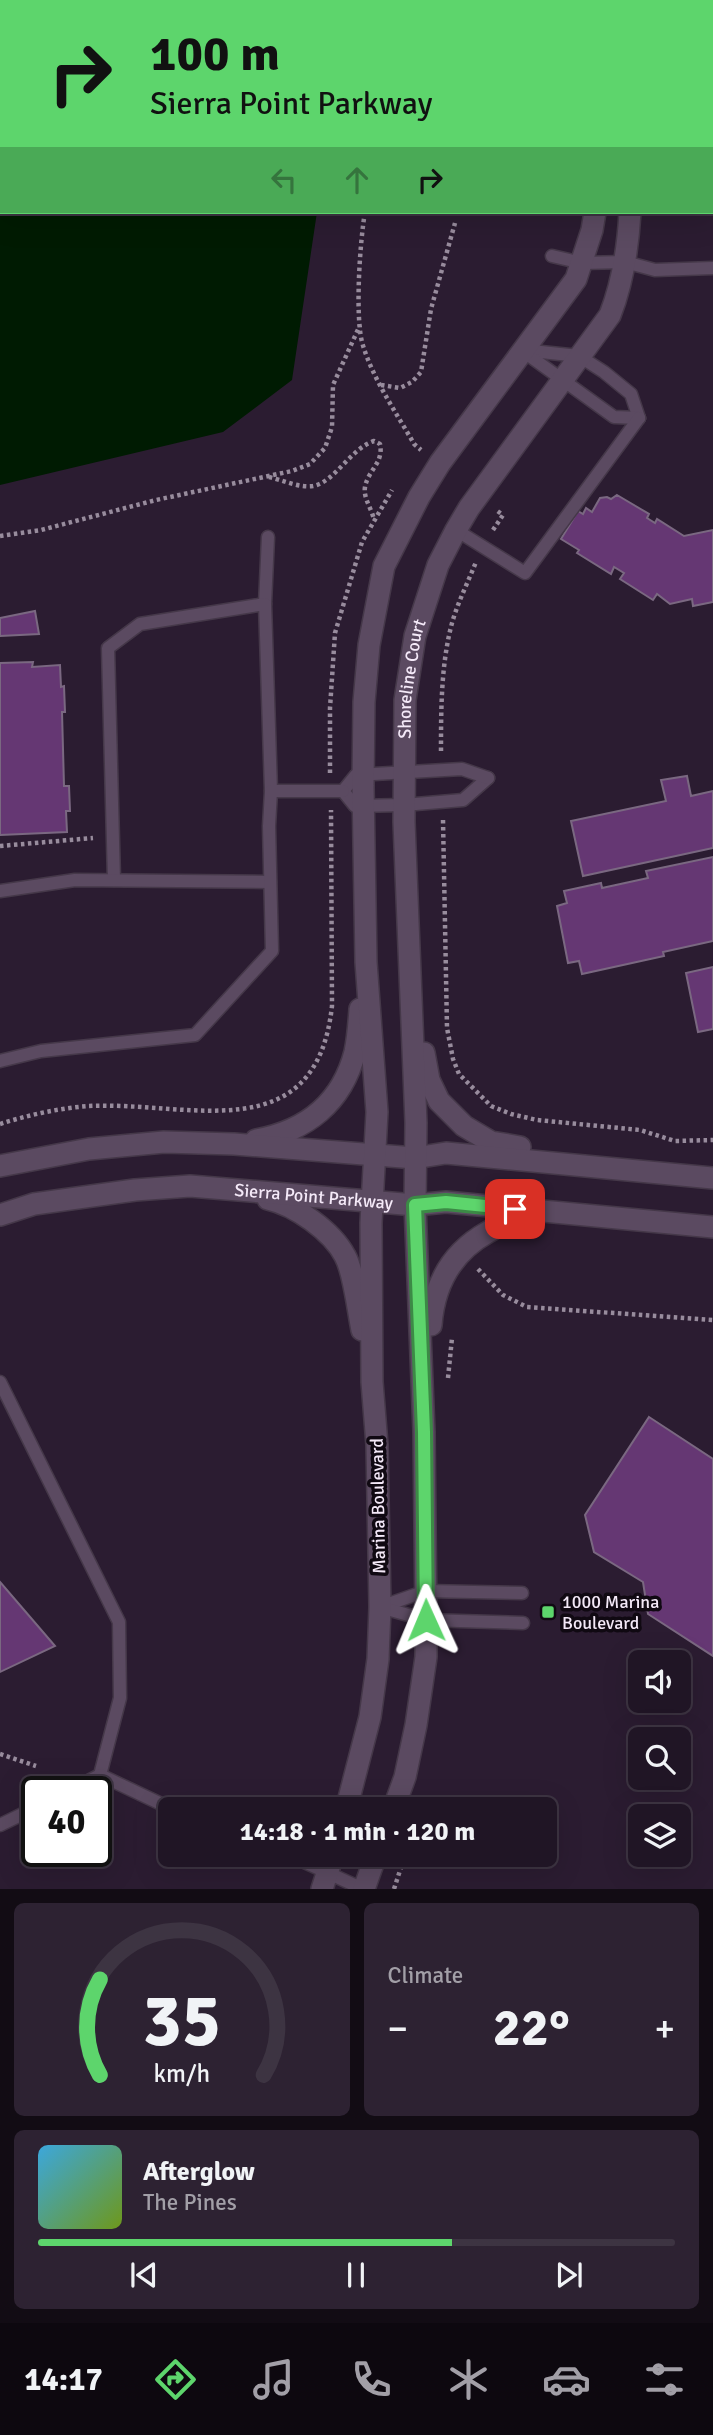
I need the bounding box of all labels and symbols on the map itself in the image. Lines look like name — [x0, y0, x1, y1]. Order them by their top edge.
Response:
street label: Shoreline Court — [394, 616, 431, 739]
street label: Sierra Point Parkway — [234, 1179, 394, 1214]
pin — [485, 1179, 545, 1239]
street label: Marina Boulevard — [366, 1438, 390, 1574]
position arrow — [389, 1583, 463, 1657]
place label: 1000 Marina Boulevard — [562, 1591, 659, 1634]
marker: 1000 Marina Boulevard — [540, 1604, 556, 1620]
speed limit sign: 40 — [21, 1776, 112, 1867]

